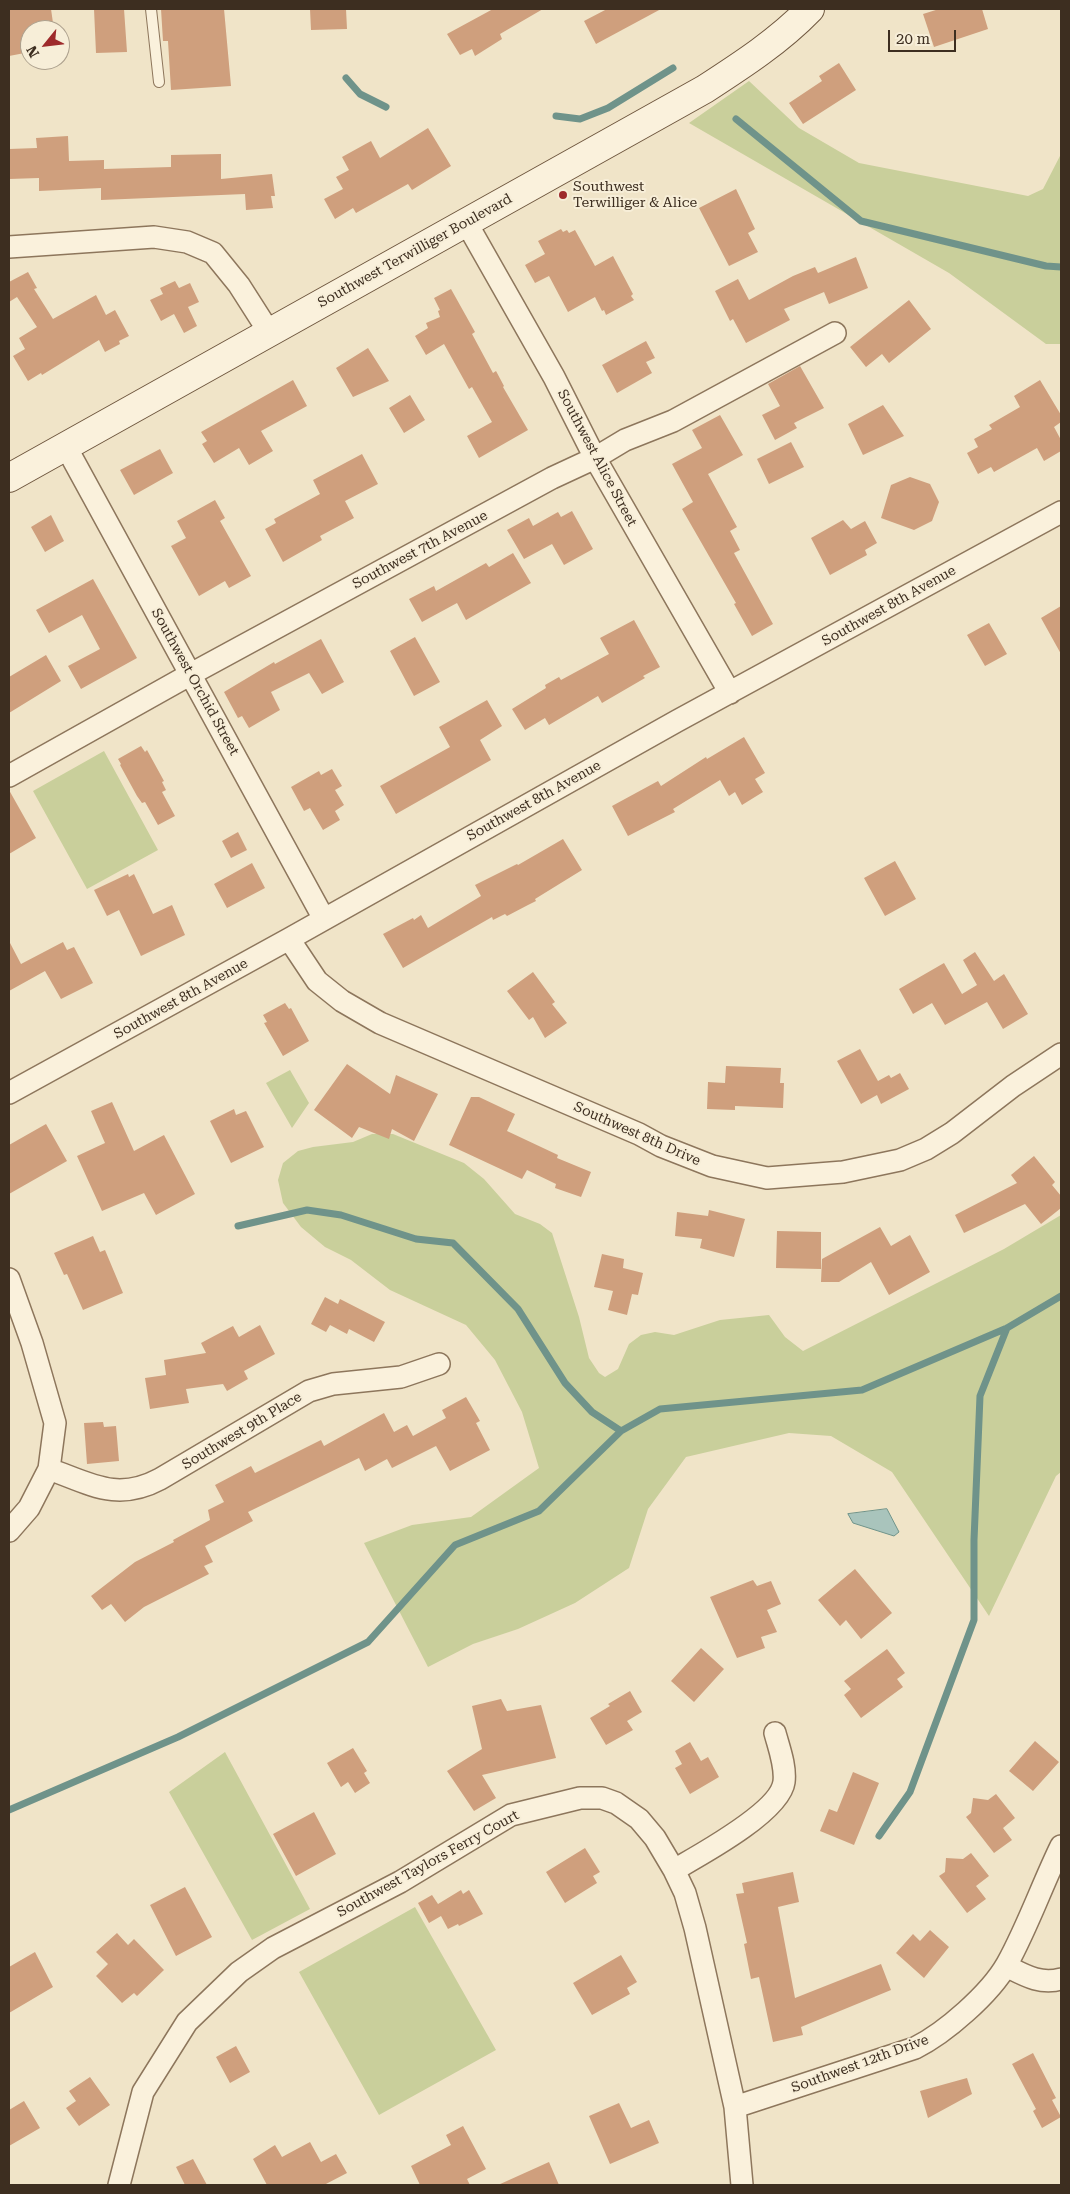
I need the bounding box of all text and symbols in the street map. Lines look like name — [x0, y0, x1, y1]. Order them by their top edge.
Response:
north arrow — [20, 20, 70, 70]
scale bar — [890, 20, 958, 52]
text: 20 m — [896, 30, 930, 48]
text: N — [23, 43, 42, 60]
place label: Southwest Terwilliger & Alice — [573, 179, 697, 212]
marker: Southwest Terwilliger & Alice — [557, 189, 569, 201]
street label: Southwest Terwilliger Boulevard — [315, 190, 515, 312]
street label: Southwest Alice Street — [554, 387, 640, 529]
street label: Southwest 7th Avenue — [350, 507, 490, 593]
street label: Southwest 8th Avenue — [819, 562, 959, 650]
street label: Southwest Orchid Street — [148, 606, 242, 758]
street label: Southwest 8th Avenue — [464, 757, 604, 845]
street label: Southwest 8th Avenue — [111, 955, 251, 1043]
street label: Southwest 8th Drive — [571, 1098, 703, 1170]
street label: Southwest 9th Place — [179, 1389, 305, 1473]
street label: Southwest Taylors Ferry Court — [334, 1807, 522, 1921]
street label: Southwest 12th Drive — [789, 2031, 931, 2097]

